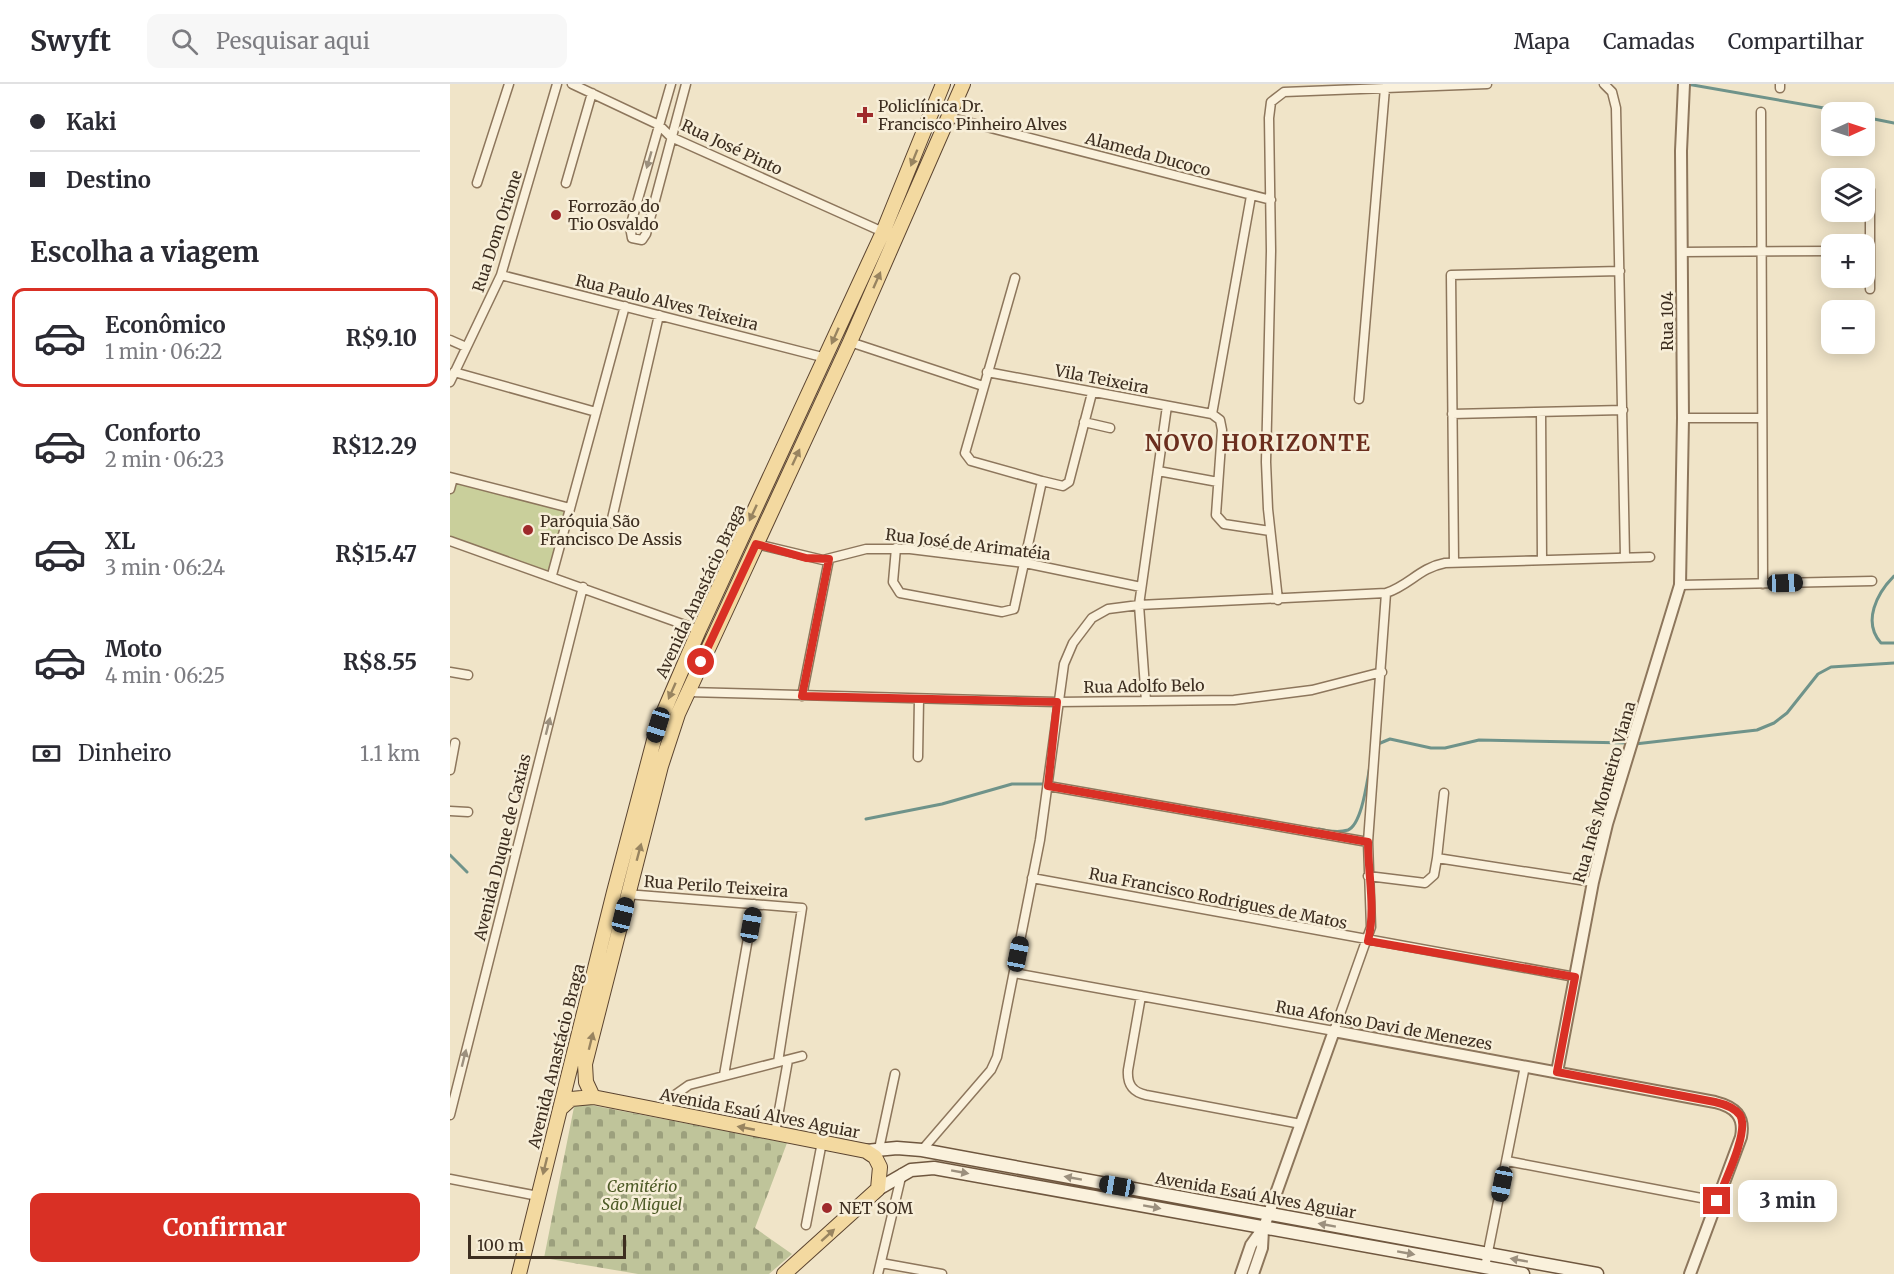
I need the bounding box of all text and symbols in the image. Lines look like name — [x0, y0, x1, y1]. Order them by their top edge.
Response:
search box — [147, 14, 567, 68]
text: Swyft — [30, 23, 111, 59]
icon: search — [168, 25, 201, 58]
text: Pesquisar aqui — [216, 27, 370, 55]
text: Mapa — [1514, 28, 1570, 55]
text: Camadas — [1603, 28, 1695, 55]
text: Compartilhar — [1728, 28, 1864, 55]
place label: Policlínica Dr. Francisco Pinheiro Alves — [878, 96, 1067, 134]
north arrow — [1821, 102, 1875, 156]
map controls — [1821, 102, 1875, 354]
marker: Policlínica Dr. Francisco Pinheiro Alves — [856, 106, 874, 124]
text: Kaki — [66, 108, 117, 136]
street label: Rua José Pinto — [678, 115, 786, 179]
street label: Alameda Ducoco — [1082, 127, 1213, 180]
one-way arrow — [909, 149, 918, 167]
one-way arrow — [643, 151, 653, 170]
text: Destino — [66, 166, 151, 194]
street label: Rua Dom Orione — [468, 168, 526, 294]
button: layers — [1821, 168, 1875, 222]
place label: Forrozão do Tio Osvaldo — [568, 196, 660, 234]
marker: Forrozão do Tio Osvaldo — [549, 208, 563, 222]
button: + — [1821, 234, 1875, 288]
text: Escolha a viagem — [30, 235, 259, 269]
street label: Rua Paulo Alves Teixeira — [574, 270, 761, 334]
one-way arrow — [873, 272, 882, 289]
street label: Rua 104 — [1657, 291, 1677, 351]
button: − — [1821, 300, 1875, 354]
icon: car — [33, 311, 87, 365]
text: Econômico — [105, 311, 226, 339]
text: R$9.10 — [346, 324, 417, 352]
one-way arrow — [831, 328, 840, 345]
text: 1 min · 06:22 — [105, 339, 222, 364]
street label: Vila Teixeira — [1052, 360, 1151, 398]
icon: car — [33, 419, 87, 473]
text: Conforto — [105, 419, 201, 447]
district label: NOVO HORIZONTE — [1145, 429, 1371, 457]
text: R$12.29 — [332, 432, 417, 460]
text: 2 min · 06:23 — [105, 447, 225, 472]
one-way arrow — [792, 449, 801, 466]
street label: Avenida Anastácio Braga — [650, 501, 749, 682]
one-way arrow — [749, 505, 758, 522]
place label: Paróquia São Francisco De Assis — [540, 511, 682, 549]
marker: Paróquia São Francisco De Assis — [521, 523, 535, 537]
street label: Rua José de Arimatéia — [884, 524, 1052, 564]
icon: car — [33, 527, 87, 581]
text: XL — [105, 527, 135, 555]
text: R$15.47 — [335, 540, 417, 568]
text: 3 min · 06:24 — [105, 555, 225, 580]
car — [1767, 573, 1803, 593]
icon: car — [33, 635, 87, 689]
text: Moto — [105, 635, 162, 663]
text: R$8.55 — [343, 648, 417, 676]
route start — [687, 648, 714, 675]
text: 4 min · 06:25 — [105, 663, 225, 688]
street label: Rua Adolfo Belo — [1083, 675, 1205, 697]
one-way arrow — [667, 682, 677, 700]
street label: Rua Inês Monteiro Viana — [1568, 699, 1640, 885]
car — [644, 705, 672, 745]
one-way arrow — [543, 717, 553, 735]
icon: cash — [30, 737, 63, 770]
text: Dinheiro — [78, 739, 171, 767]
text: 1.1 km — [360, 741, 420, 766]
street label: Avenida Duque de Caxias — [469, 751, 535, 943]
one-way arrow — [635, 843, 644, 861]
street label: Rua Francisco Rodrigues de Matos — [1087, 863, 1349, 933]
street label: Rua Perilo Teixeira — [643, 871, 789, 901]
car — [610, 895, 636, 935]
car — [739, 906, 763, 944]
car — [1006, 935, 1030, 973]
street label: Avenida Anastácio Braga — [523, 961, 589, 1151]
street label: Rua Afonso Davi de Menezes — [1274, 996, 1494, 1054]
one-way arrow — [587, 1032, 597, 1050]
one-way arrow — [460, 1049, 470, 1067]
street label: Avenida Esaú Alves Aguiar — [657, 1084, 862, 1142]
one-way arrow — [737, 1123, 756, 1132]
one-way arrow — [540, 1157, 550, 1175]
car — [1490, 1165, 1514, 1203]
street label: Avenida Esaú Alves Aguiar — [1153, 1167, 1358, 1223]
one-way arrow — [950, 1168, 969, 1177]
one-way arrow — [1063, 1173, 1082, 1182]
car — [1098, 1174, 1136, 1198]
park label: Cemitério São Miguel — [602, 1176, 683, 1214]
callout: 3 min — [1738, 1180, 1837, 1222]
route end — [1703, 1187, 1730, 1214]
text: 3 min — [1759, 1188, 1816, 1213]
button: Confirmar — [30, 1193, 420, 1262]
place label: NET SOM — [839, 1198, 913, 1218]
marker: NET SOM — [820, 1201, 834, 1215]
one-way arrow — [1142, 1202, 1161, 1211]
one-way arrow — [1317, 1220, 1336, 1229]
one-way arrow — [820, 1228, 835, 1242]
scale bar — [468, 1232, 626, 1260]
text: 100 m — [477, 1235, 524, 1255]
one-way arrow — [1396, 1249, 1415, 1258]
one-way arrow — [1509, 1255, 1528, 1264]

